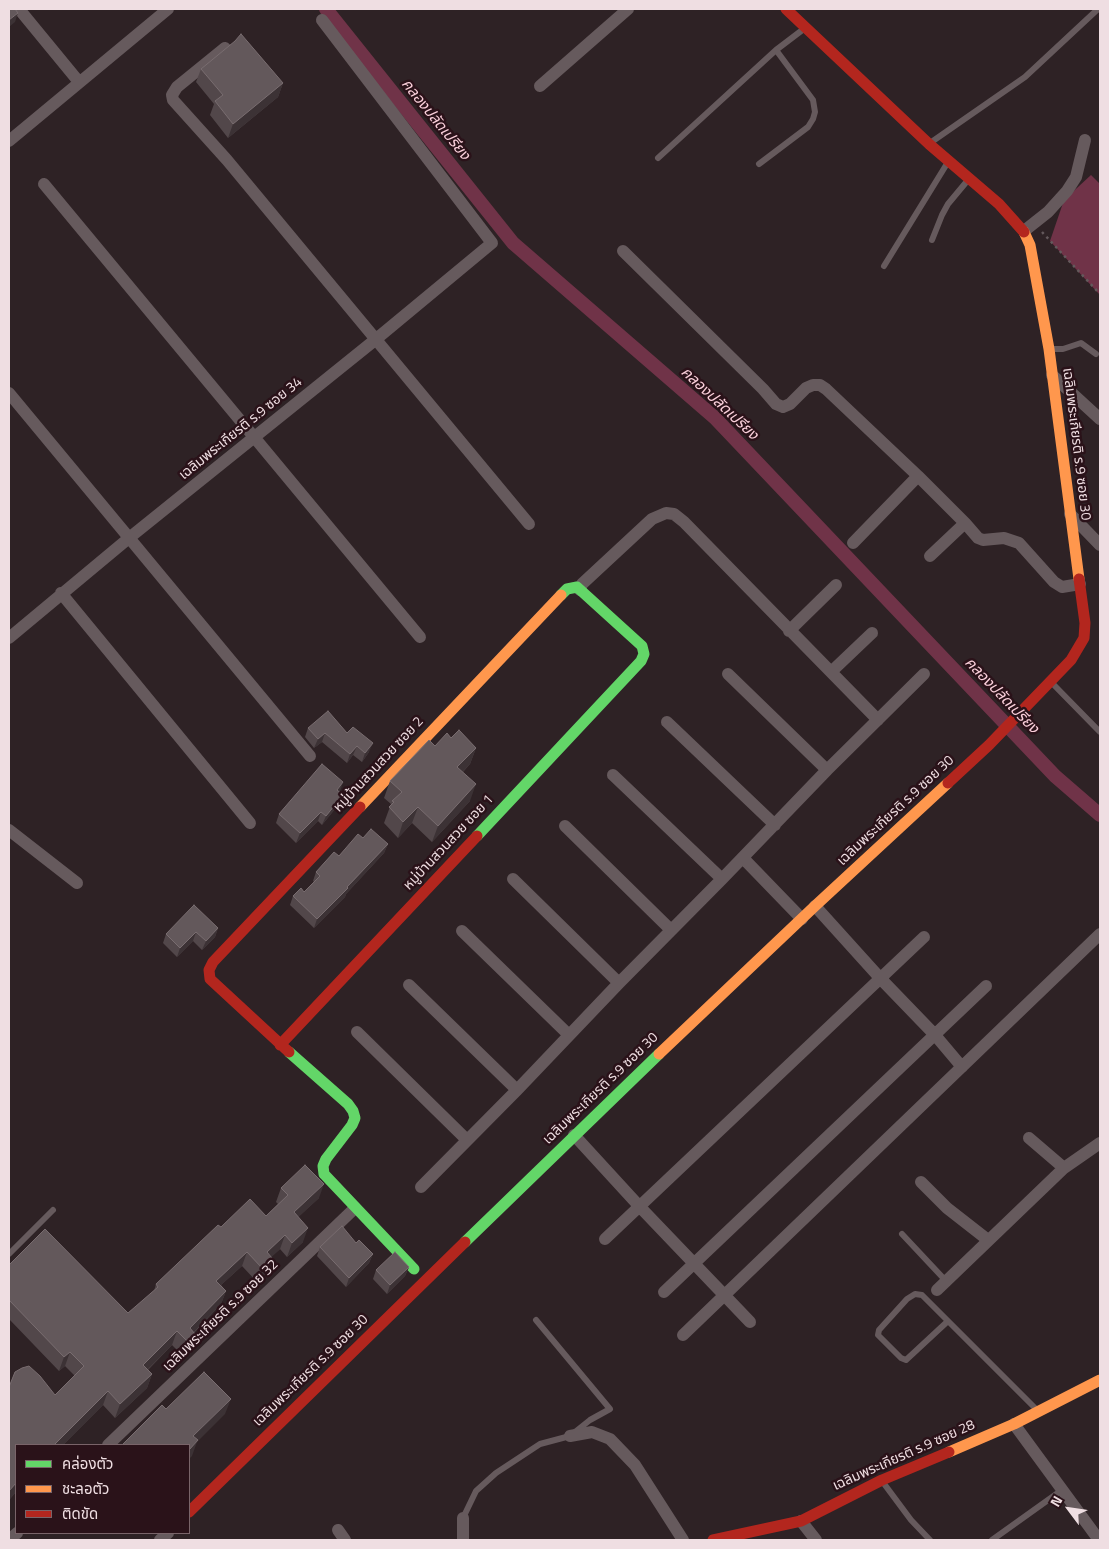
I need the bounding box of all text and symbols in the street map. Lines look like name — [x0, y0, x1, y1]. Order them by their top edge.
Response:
water label: คลองปลัดเปรียง — [397, 76, 473, 164]
water label: คลองปลัดเปรียง — [677, 364, 761, 444]
street label: เฉลิมพระเกียรติ ร.9 ซอย 30 — [1058, 367, 1094, 521]
street label: เฉลิมพระเกียรติ ร.9 ซอย 34 — [176, 374, 306, 484]
water label: คลองปลัดเปรียง — [960, 654, 1042, 738]
street label: หมู่บ้านสวนสวย ซอย 2 — [330, 714, 428, 816]
street label: เฉลิมพระเกียรติ ร.9 ซอย 30 — [834, 752, 958, 870]
street label: หมู่บ้านสวนสวย ซอย 1 — [400, 792, 498, 894]
street label: เฉลิมพระเกียรติ ร.9 ซอย 30 — [540, 1030, 662, 1148]
street label: เฉลิมพระเกียรติ ร.9 ซอย 32 — [160, 1257, 282, 1375]
street label: เฉลิมพระเกียรติ ร.9 ซอย 30 — [250, 1312, 372, 1430]
street label: เฉลิมพระเกียรติ ร.9 ซอย 28 — [830, 1417, 978, 1495]
legend — [15, 1444, 190, 1534]
text: คล่องตัว — [62, 1452, 113, 1475]
text: ชะลอตัว — [62, 1477, 109, 1500]
north arrow — [1044, 1484, 1094, 1534]
text: N — [1044, 1491, 1067, 1511]
text: ติดขัด — [62, 1502, 98, 1525]

